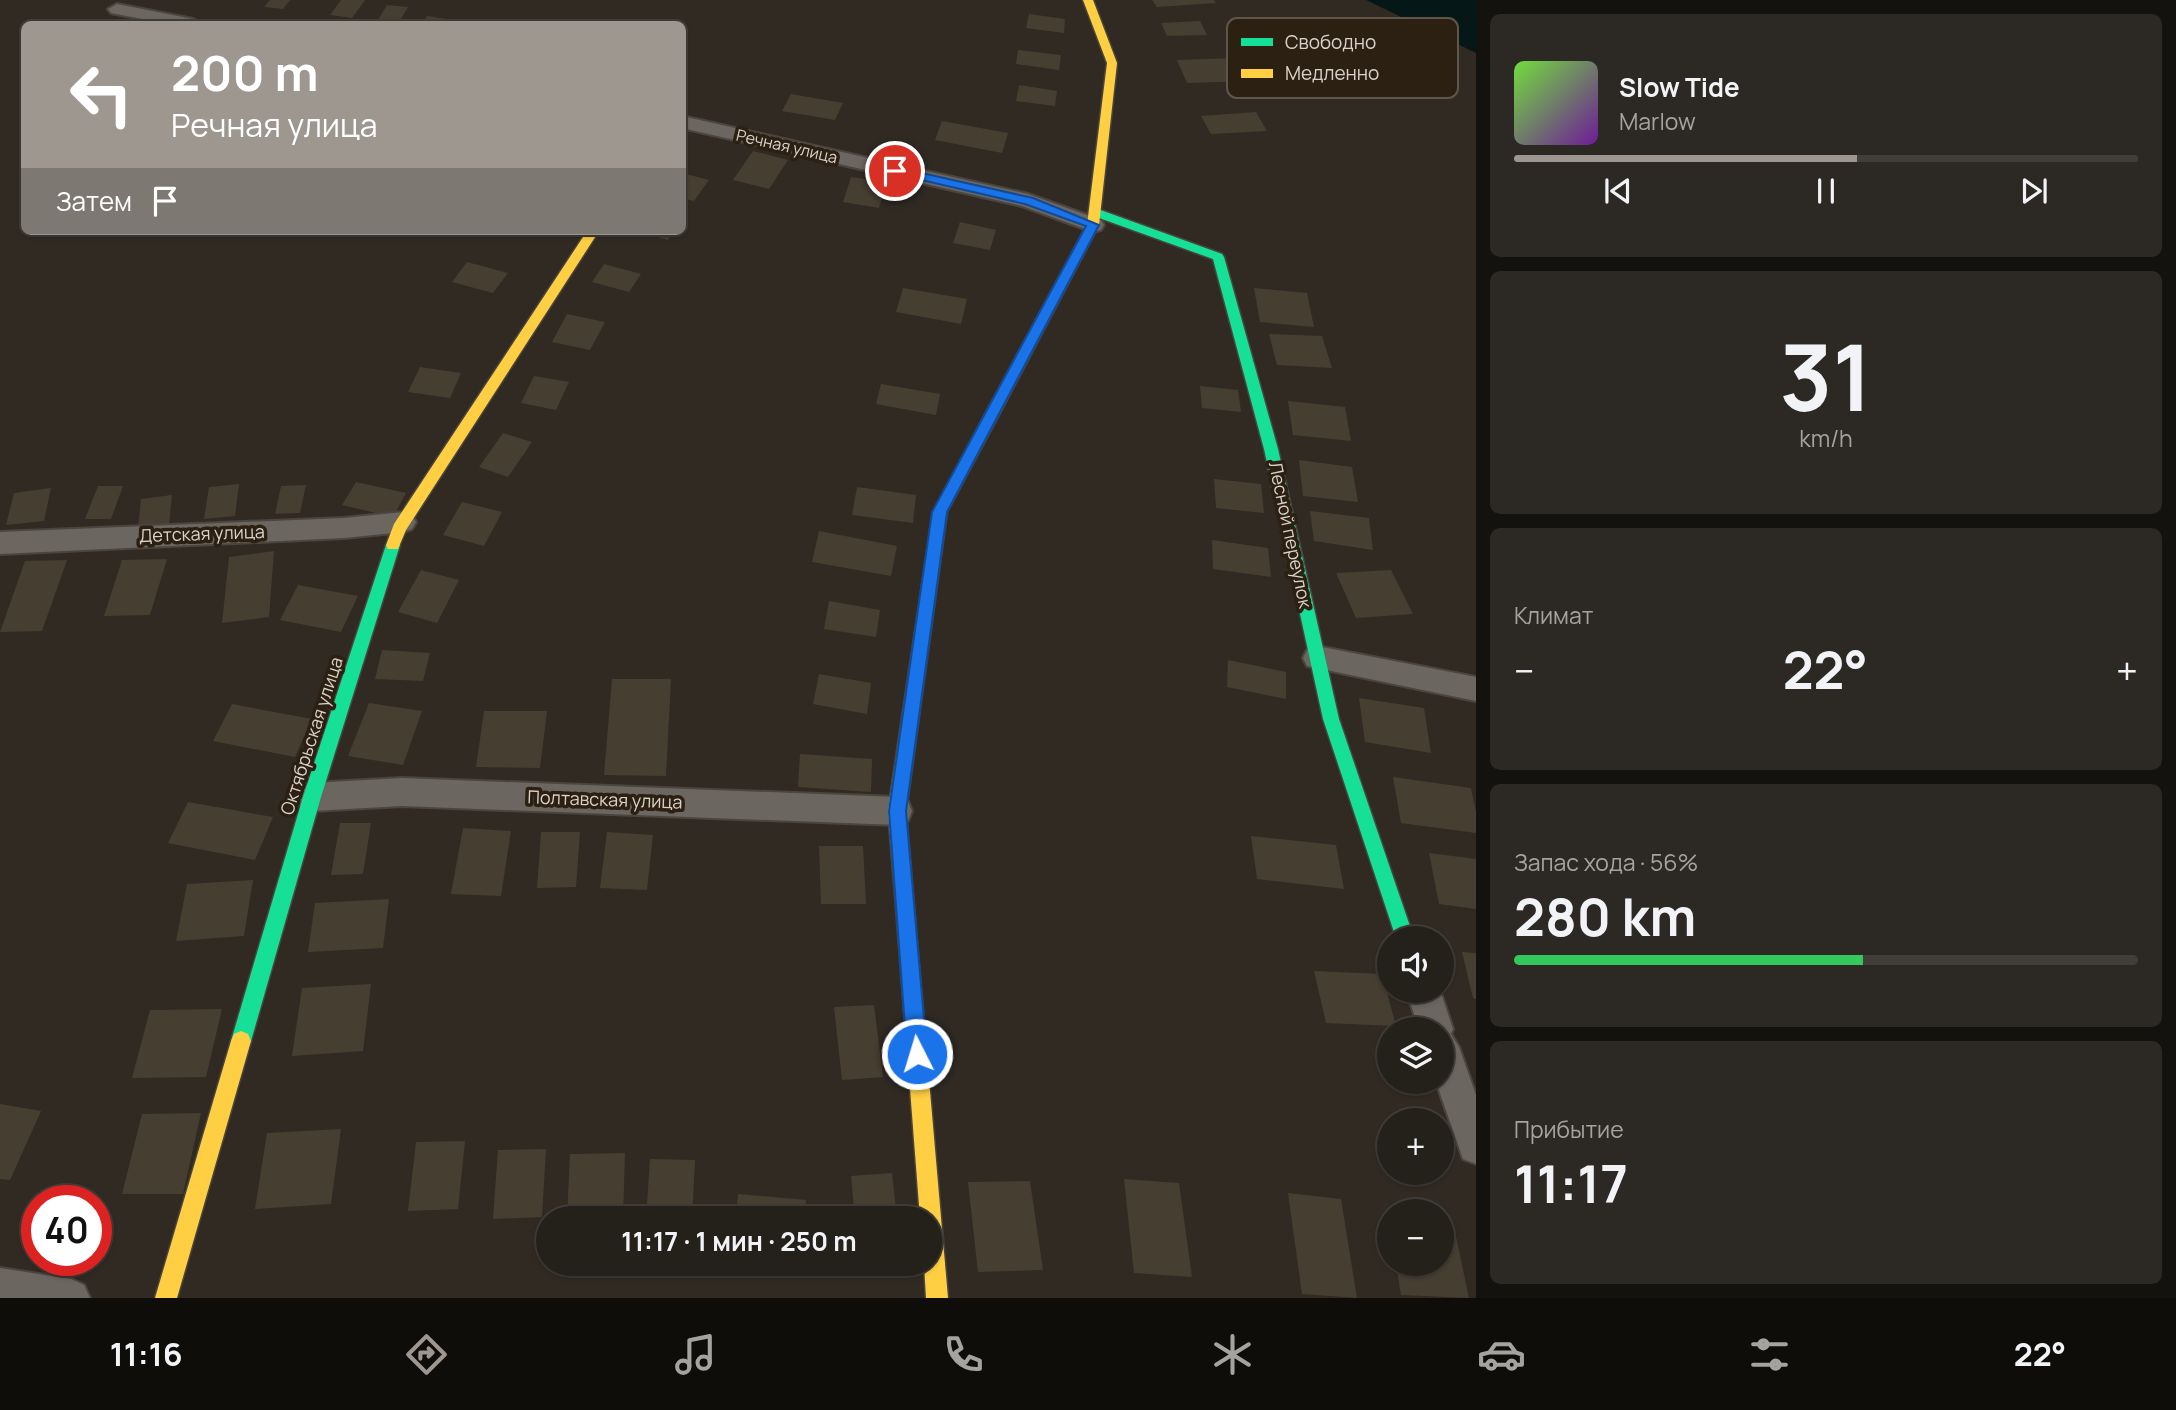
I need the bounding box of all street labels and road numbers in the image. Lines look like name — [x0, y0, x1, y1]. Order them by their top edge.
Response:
street label: Речная улица — [734, 124, 840, 168]
street label: Лесной переулок — [1264, 459, 1318, 611]
street label: Детская улица — [139, 519, 265, 547]
street label: Октябрьская улица — [274, 654, 348, 818]
street label: Полтавская улица — [527, 784, 683, 814]

